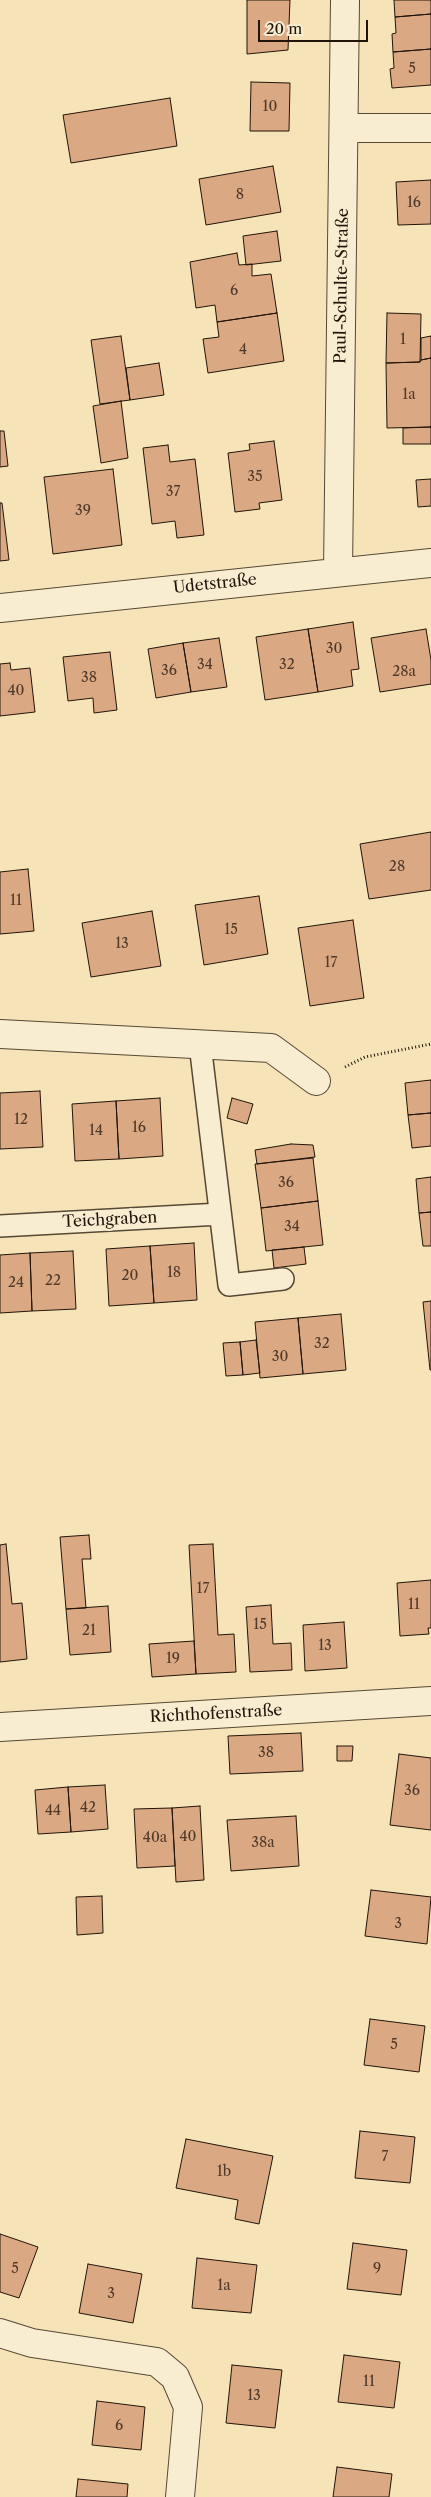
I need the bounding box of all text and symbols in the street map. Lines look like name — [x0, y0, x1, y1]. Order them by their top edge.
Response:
scale bar — [261, 10, 371, 42]
text: 20 m — [266, 19, 302, 38]
house number: 5 — [408, 61, 416, 77]
house number: 10 — [263, 99, 277, 115]
house number: 8 — [236, 187, 244, 203]
house number: 16 — [407, 195, 421, 211]
street label: Paul-Schulte-Straße — [331, 208, 353, 364]
house number: 6 — [230, 283, 238, 299]
house number: 1 — [400, 332, 406, 348]
house number: 4 — [239, 342, 247, 358]
house number: 1a — [402, 387, 416, 403]
house number: 35 — [247, 469, 263, 485]
house number: 37 — [166, 484, 180, 500]
house number: 39 — [75, 503, 91, 519]
street label: Udetstraße — [172, 570, 258, 598]
house number: 30 — [326, 641, 342, 657]
house number: 34 — [197, 657, 213, 673]
house number: 32 — [279, 657, 295, 673]
house number: 36 — [161, 663, 177, 679]
house number: 28a — [392, 664, 416, 680]
house number: 38 — [81, 670, 97, 686]
house number: 40 — [8, 683, 24, 699]
house number: 28 — [389, 859, 405, 875]
house number: 11 — [10, 893, 22, 909]
house number: 15 — [224, 922, 238, 938]
house number: 13 — [115, 936, 129, 952]
house number: 17 — [325, 955, 337, 971]
house number: 12 — [14, 1112, 28, 1128]
house number: 16 — [132, 1120, 146, 1136]
house number: 14 — [89, 1123, 103, 1139]
house number: 36 — [278, 1175, 294, 1191]
street label: Teichgraben — [62, 1208, 158, 1232]
house number: 34 — [284, 1219, 300, 1235]
house number: 18 — [167, 1265, 181, 1281]
house number: 20 — [122, 1268, 138, 1284]
house number: 22 — [45, 1273, 61, 1289]
house number: 24 — [8, 1275, 24, 1291]
house number: 32 — [314, 1336, 330, 1352]
house number: 30 — [272, 1349, 288, 1365]
house number: 17 — [197, 1581, 209, 1597]
house number: 11 — [408, 1597, 420, 1613]
house number: 15 — [253, 1617, 267, 1633]
house number: 21 — [82, 1623, 96, 1639]
house number: 13 — [318, 1638, 332, 1654]
house number: 19 — [166, 1651, 180, 1667]
street label: Richthofenstraße — [149, 1701, 283, 1727]
house number: 38 — [258, 1745, 274, 1761]
house number: 36 — [404, 1783, 420, 1799]
house number: 42 — [80, 1800, 96, 1816]
house number: 44 — [45, 1803, 61, 1819]
house number: 40 — [180, 1829, 196, 1845]
house number: 40a — [143, 1830, 167, 1846]
house number: 38a — [251, 1835, 275, 1851]
house number: 3 — [394, 1916, 402, 1932]
house number: 5 — [390, 2037, 398, 2053]
house number: 7 — [382, 2149, 388, 2165]
house number: 1b — [217, 2164, 231, 2180]
house number: 5 — [11, 2261, 19, 2277]
house number: 9 — [373, 2261, 381, 2277]
house number: 1a — [217, 2278, 231, 2294]
house number: 3 — [107, 2286, 115, 2302]
house number: 11 — [363, 2374, 375, 2390]
house number: 13 — [247, 2388, 261, 2404]
house number: 6 — [115, 2418, 123, 2434]

